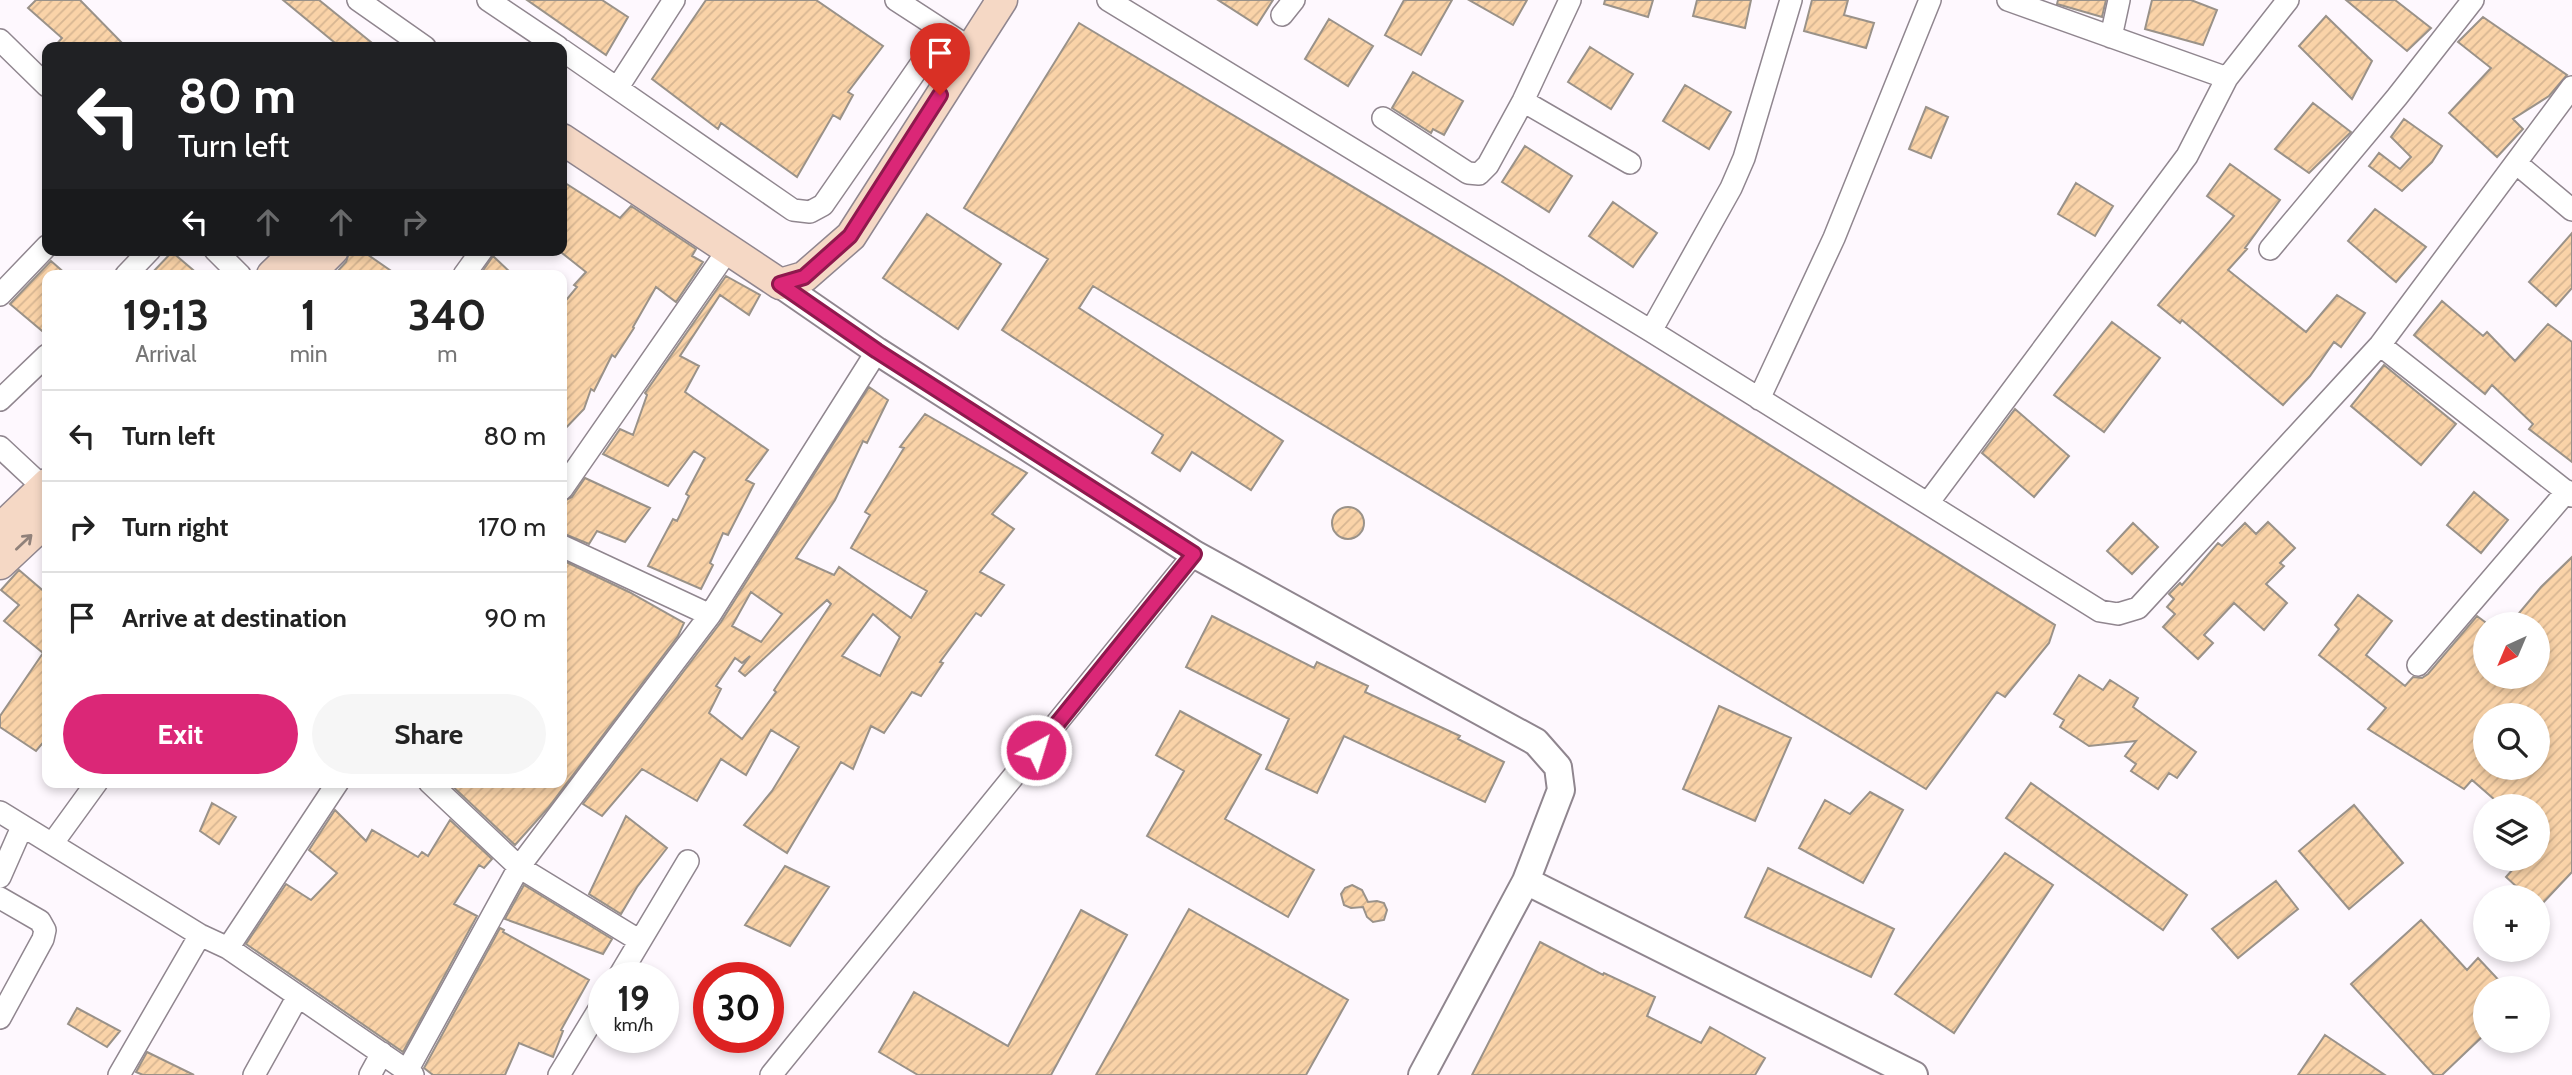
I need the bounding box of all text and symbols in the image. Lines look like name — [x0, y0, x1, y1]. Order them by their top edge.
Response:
pin — [910, 23, 970, 95]
icon: arrive — [921, 34, 959, 72]
text: 80 m — [178, 66, 296, 125]
icon: left — [63, 70, 154, 161]
text: Turn left — [178, 126, 289, 165]
icon: left — [176, 203, 214, 241]
icon: ahead — [249, 203, 287, 241]
icon: ahead — [322, 203, 360, 241]
icon: right — [395, 203, 433, 241]
text: 19:13 — [123, 289, 209, 341]
text: 1 — [301, 289, 316, 341]
text: 340 — [408, 289, 486, 341]
text: Arrival — [135, 340, 196, 368]
text: min — [290, 340, 328, 368]
text: m — [437, 340, 457, 368]
icon: left — [63, 417, 101, 455]
text: Turn left — [122, 420, 215, 452]
text: 80 m — [483, 420, 546, 452]
icon: right — [63, 508, 101, 546]
text: Turn right — [122, 511, 228, 543]
text: 170 m — [478, 511, 546, 543]
one-way arrow — [15, 533, 32, 550]
icon: arrive — [63, 599, 101, 637]
text: Arrive at destination — [122, 602, 347, 634]
text: 90 m — [484, 602, 546, 634]
north arrow — [2473, 612, 2550, 690]
map controls — [2473, 612, 2550, 1053]
button: Exit — [63, 694, 298, 774]
button: Share — [312, 694, 546, 774]
button: search — [2473, 703, 2550, 780]
position arrow — [999, 713, 1073, 787]
button: layers — [2473, 794, 2550, 871]
button: + — [2473, 885, 2550, 962]
speed limit sign: 30 — [693, 962, 784, 1053]
button: − — [2473, 976, 2550, 1053]
text: 19 — [617, 977, 650, 1020]
text: km/h — [614, 1014, 653, 1036]

